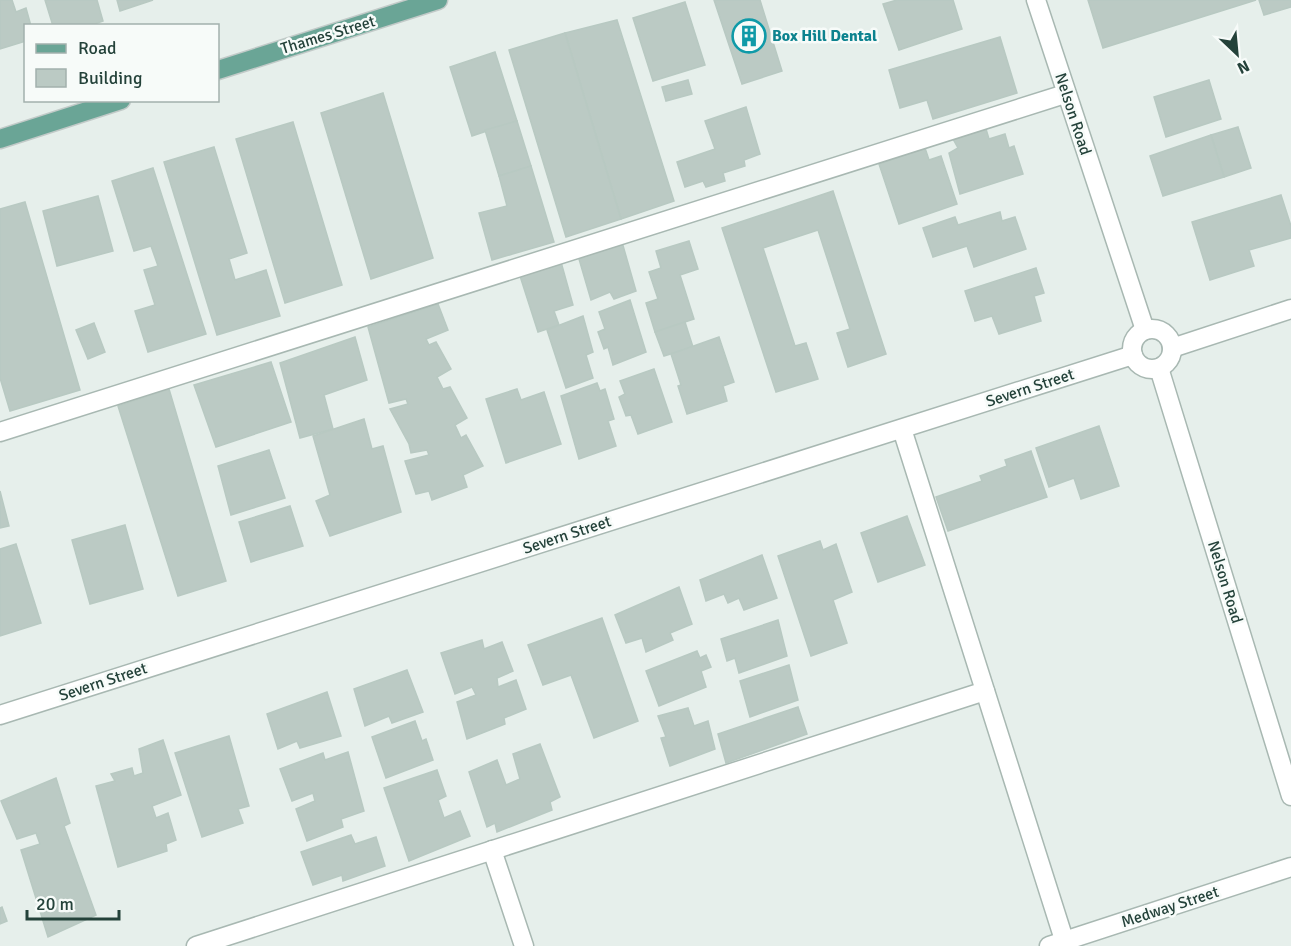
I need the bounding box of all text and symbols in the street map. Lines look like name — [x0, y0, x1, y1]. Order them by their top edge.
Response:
street label: Thames Street — [278, 11, 378, 59]
building icon: Box Hill Dental — [731, 18, 767, 54]
legend — [24, 24, 219, 102]
north arrow — [1207, 24, 1267, 84]
place label: Box Hill Dental — [772, 26, 877, 46]
text: Road — [78, 37, 117, 59]
text: N — [1234, 55, 1253, 78]
text: Building — [78, 67, 142, 89]
street label: Nelson Road — [1050, 70, 1096, 158]
street label: Severn Street — [983, 364, 1077, 412]
street label: Severn Street — [520, 511, 614, 559]
street label: Nelson Road — [1203, 538, 1247, 626]
street label: Severn Street — [56, 658, 150, 706]
street label: Medway Street — [1119, 882, 1222, 932]
scale bar — [27, 883, 118, 921]
text: 20 m — [36, 893, 74, 915]

